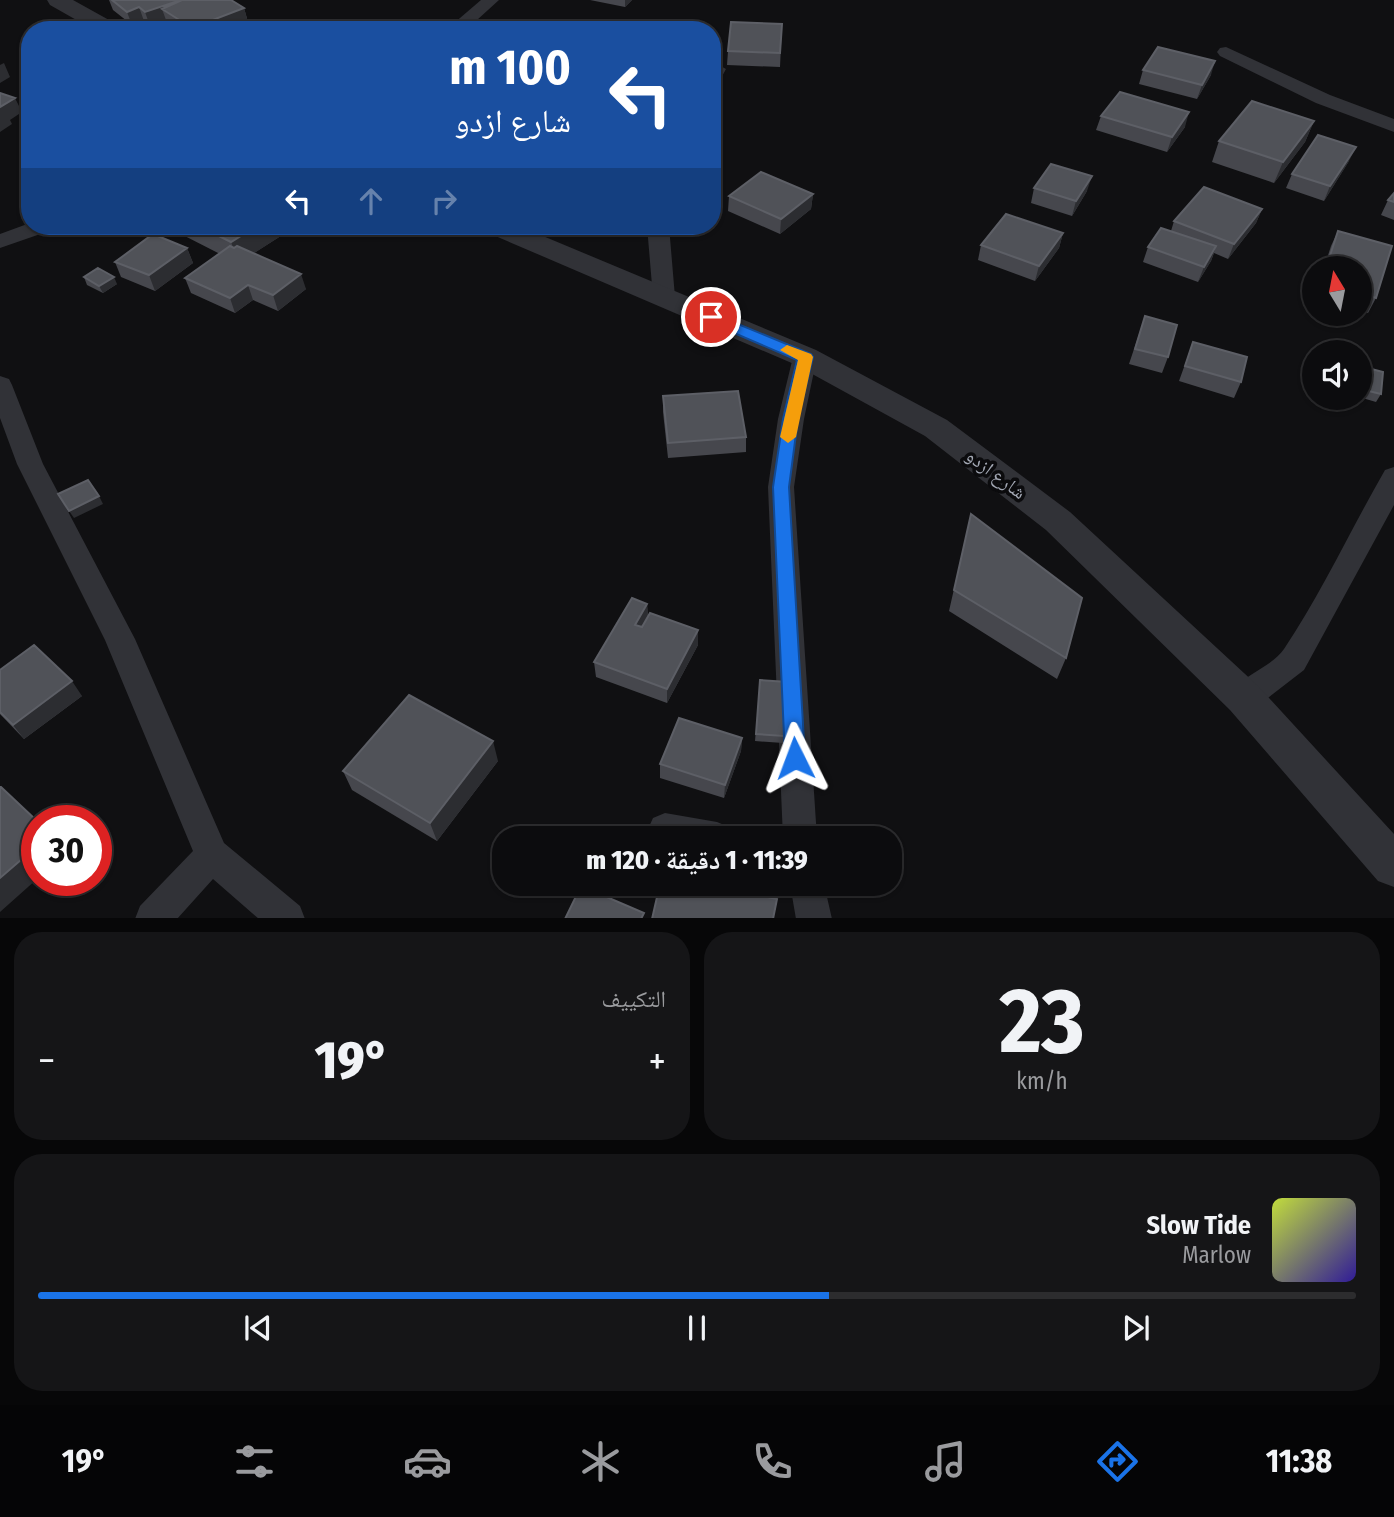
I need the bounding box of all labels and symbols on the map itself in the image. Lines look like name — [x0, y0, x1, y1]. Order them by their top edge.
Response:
north arrow — [1302, 256, 1372, 326]
pin — [681, 287, 741, 347]
street label: شارع ازدو — [961, 444, 1031, 504]
position arrow — [758, 721, 832, 795]
speed limit sign: 30 — [21, 805, 112, 896]

